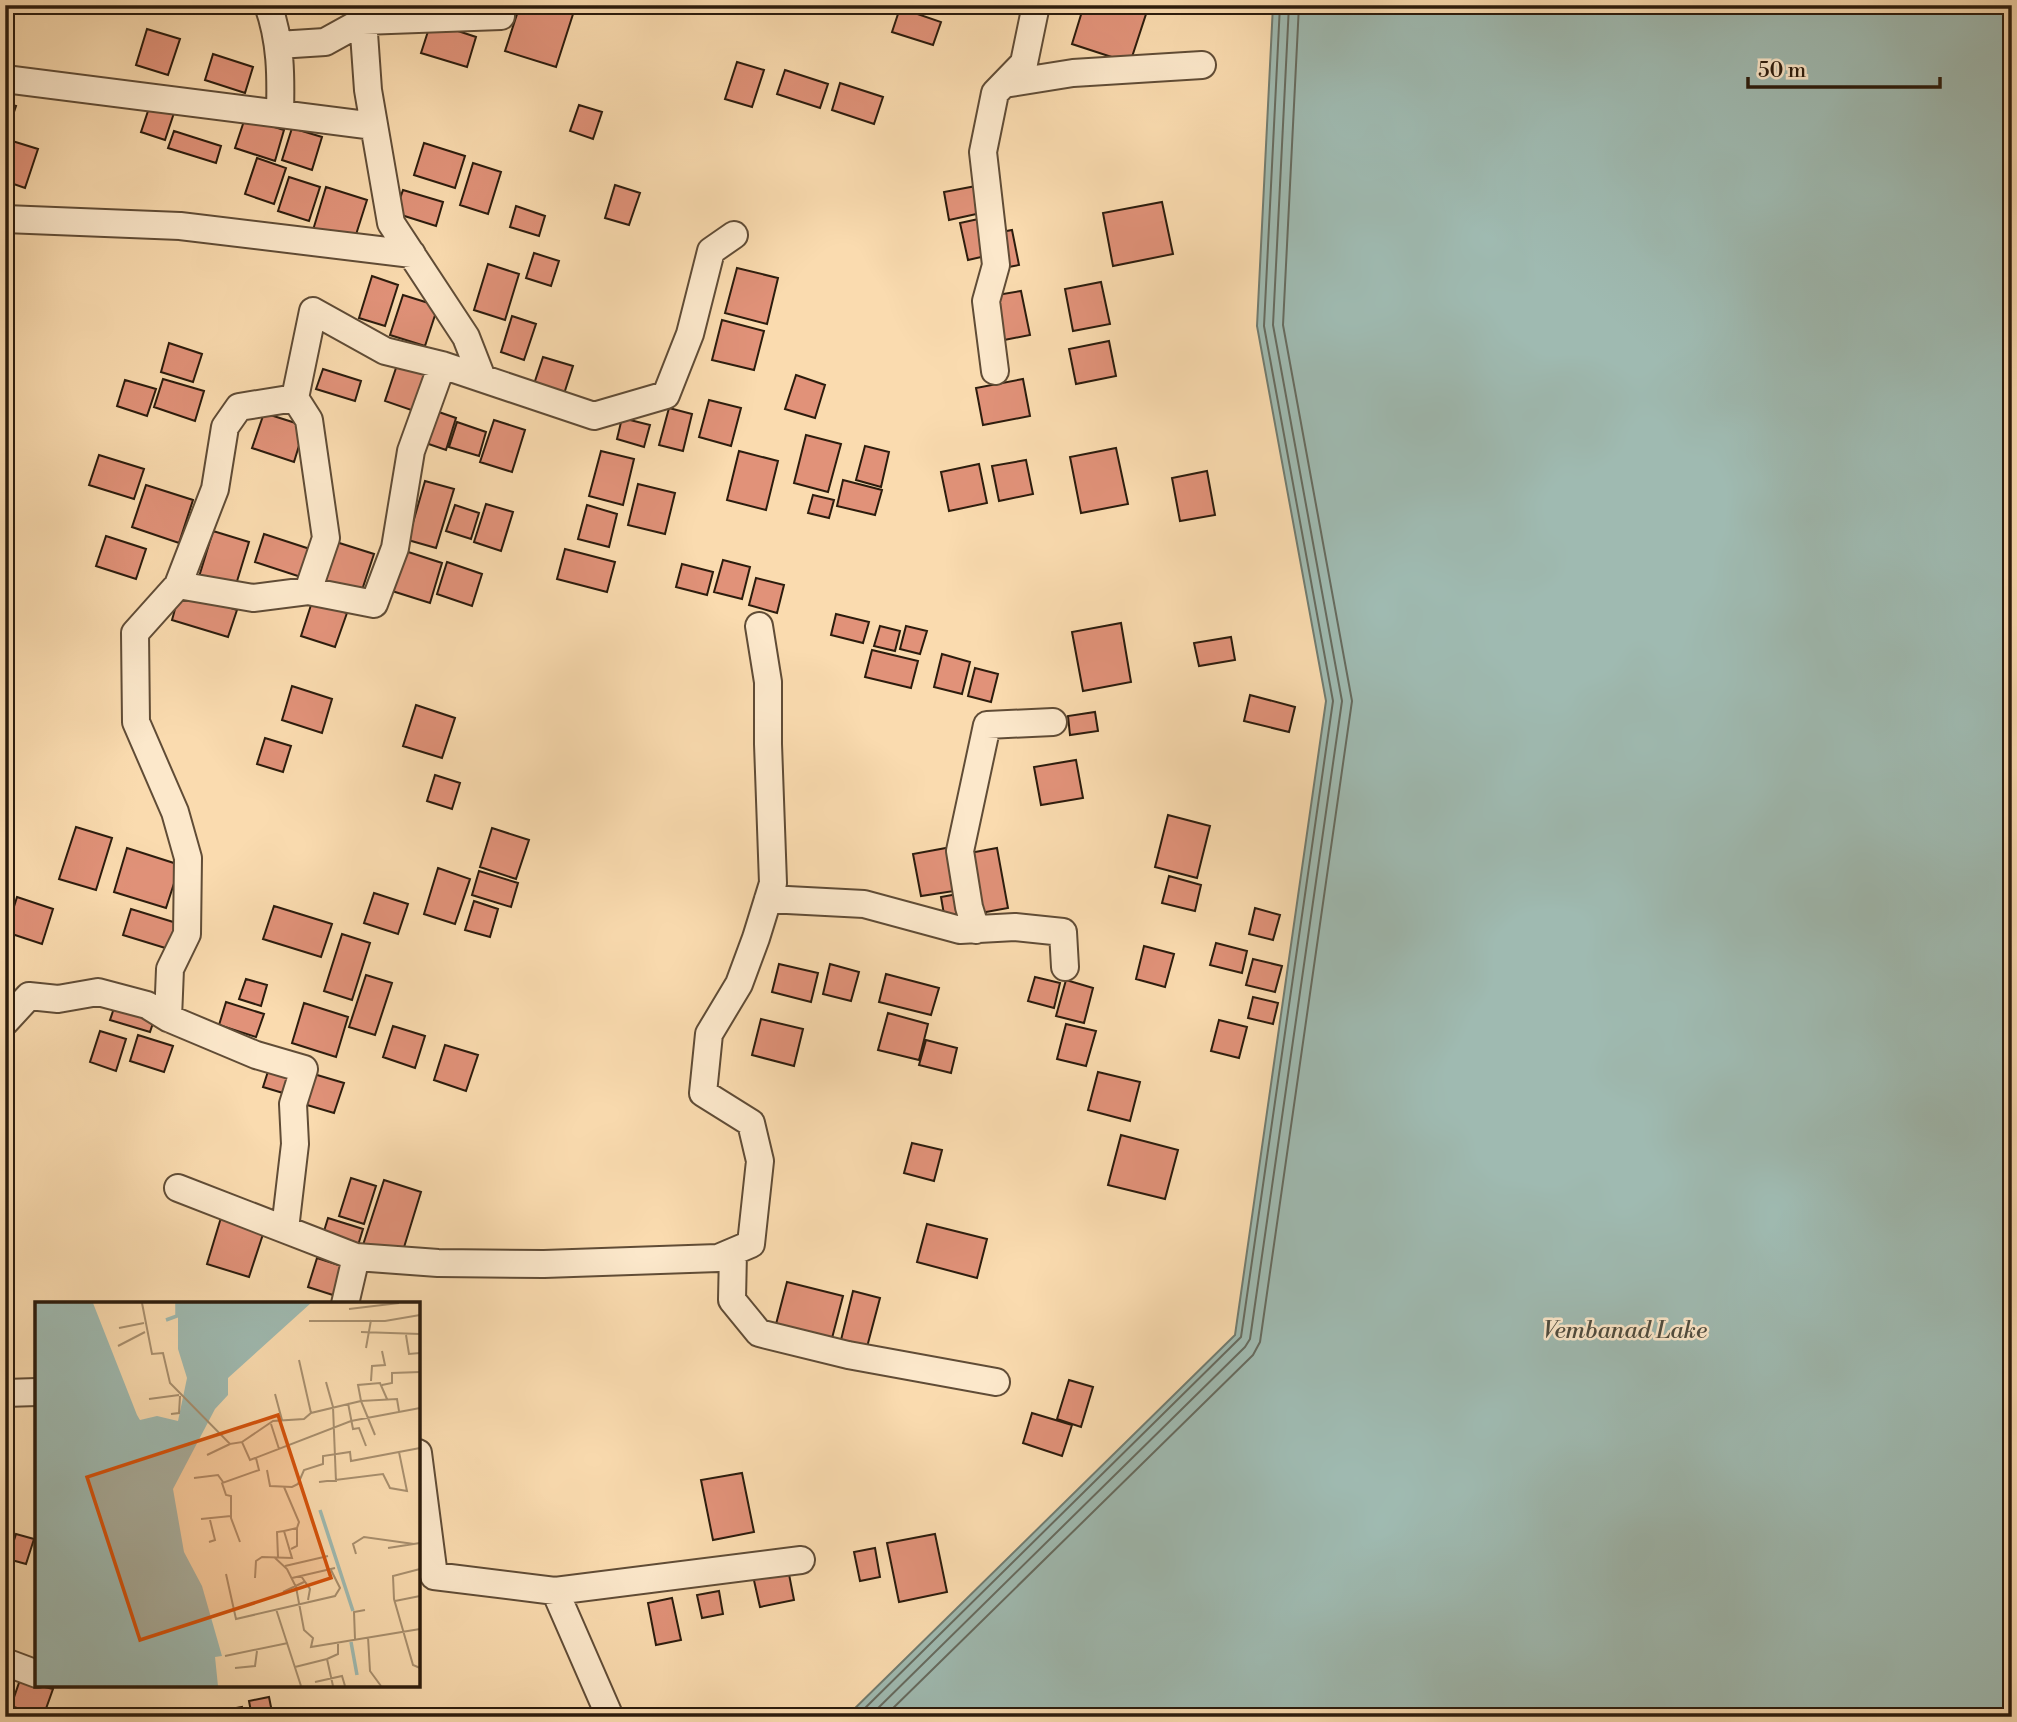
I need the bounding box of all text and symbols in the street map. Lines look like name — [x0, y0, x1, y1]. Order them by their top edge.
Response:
scale bar — [1748, 46, 1940, 90]
text: 50 m — [1758, 58, 1806, 84]
inset map — [35, 1302, 420, 1687]
water label: Vembanad Lake — [1543, 1316, 1707, 1346]

